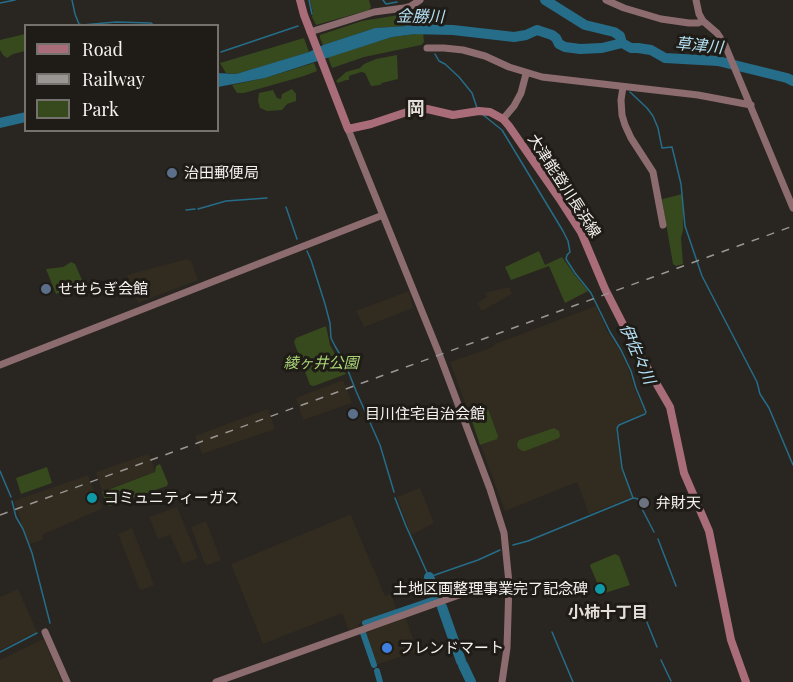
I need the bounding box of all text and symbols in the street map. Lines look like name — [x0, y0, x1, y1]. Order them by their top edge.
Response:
water label: 金勝川 — [396, 7, 444, 27]
legend — [24, 24, 219, 132]
water label: 草津川 — [674, 34, 724, 58]
text: Road — [82, 37, 123, 61]
text: Railway — [82, 67, 145, 91]
text: Park — [82, 97, 119, 121]
district label: 岡 — [407, 98, 425, 120]
street label: 大津能登川長浜線 — [524, 131, 604, 241]
place label: 治田郵便局 — [184, 164, 259, 182]
marker: 治田郵便局 — [165, 166, 179, 180]
place label: せせらぎ会館 — [58, 280, 148, 298]
marker: せせらぎ会館 — [39, 282, 53, 296]
water label: 伊佐々川 — [615, 321, 659, 387]
park label: 綾ヶ井公園 — [284, 354, 358, 372]
place label: 目川住宅自治会館 — [365, 405, 485, 423]
marker: 目川住宅自治会館 — [346, 407, 360, 421]
place label: コミュニティーガス — [104, 489, 239, 507]
marker: コミュニティーガス — [85, 491, 99, 505]
place label: 弁財天 — [656, 494, 701, 512]
marker: 弁財天 — [637, 496, 651, 510]
place label: 土地区画整理事業完了記念碑 — [393, 580, 588, 598]
marker: 土地区画整理事業完了記念碑 — [593, 582, 607, 596]
district label: 小柿十丁目 — [568, 603, 648, 623]
place label: フレンドマート — [399, 639, 504, 657]
marker: フレンドマート — [380, 641, 394, 655]

